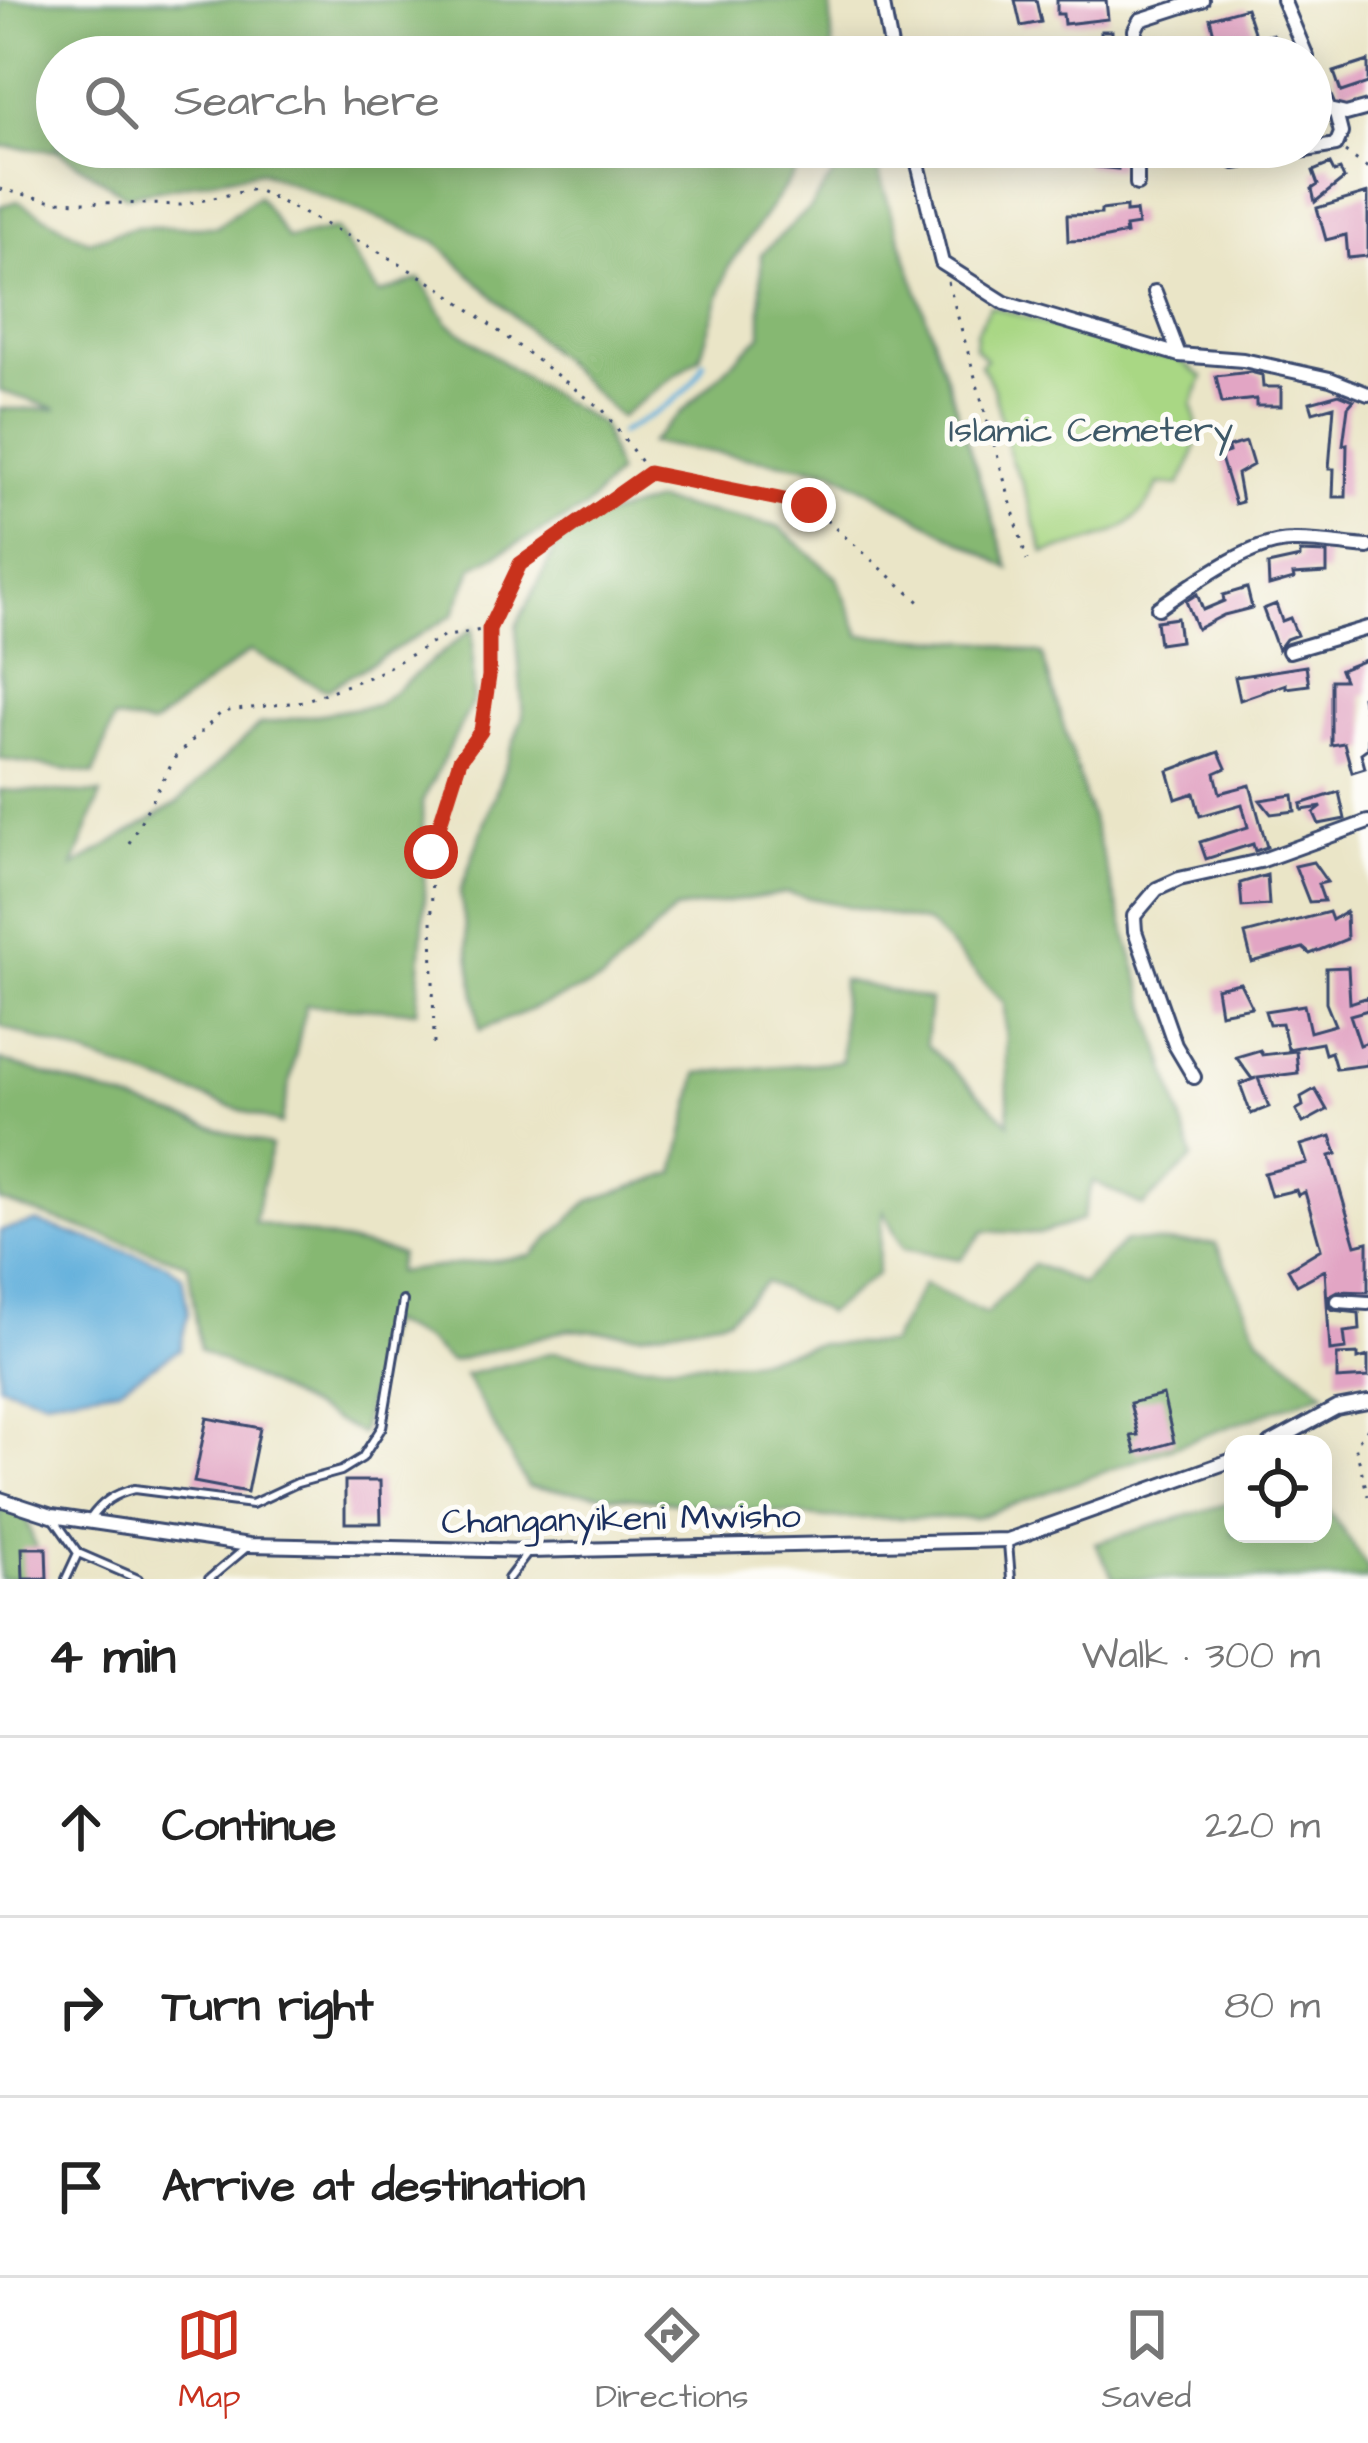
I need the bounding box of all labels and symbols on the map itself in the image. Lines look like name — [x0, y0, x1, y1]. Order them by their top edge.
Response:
park label: Islamic Cemetery — [949, 405, 1233, 456]
route end — [782, 478, 836, 532]
route start — [404, 825, 458, 879]
street label: Changanyikeni Mwisho — [441, 1491, 801, 1549]

